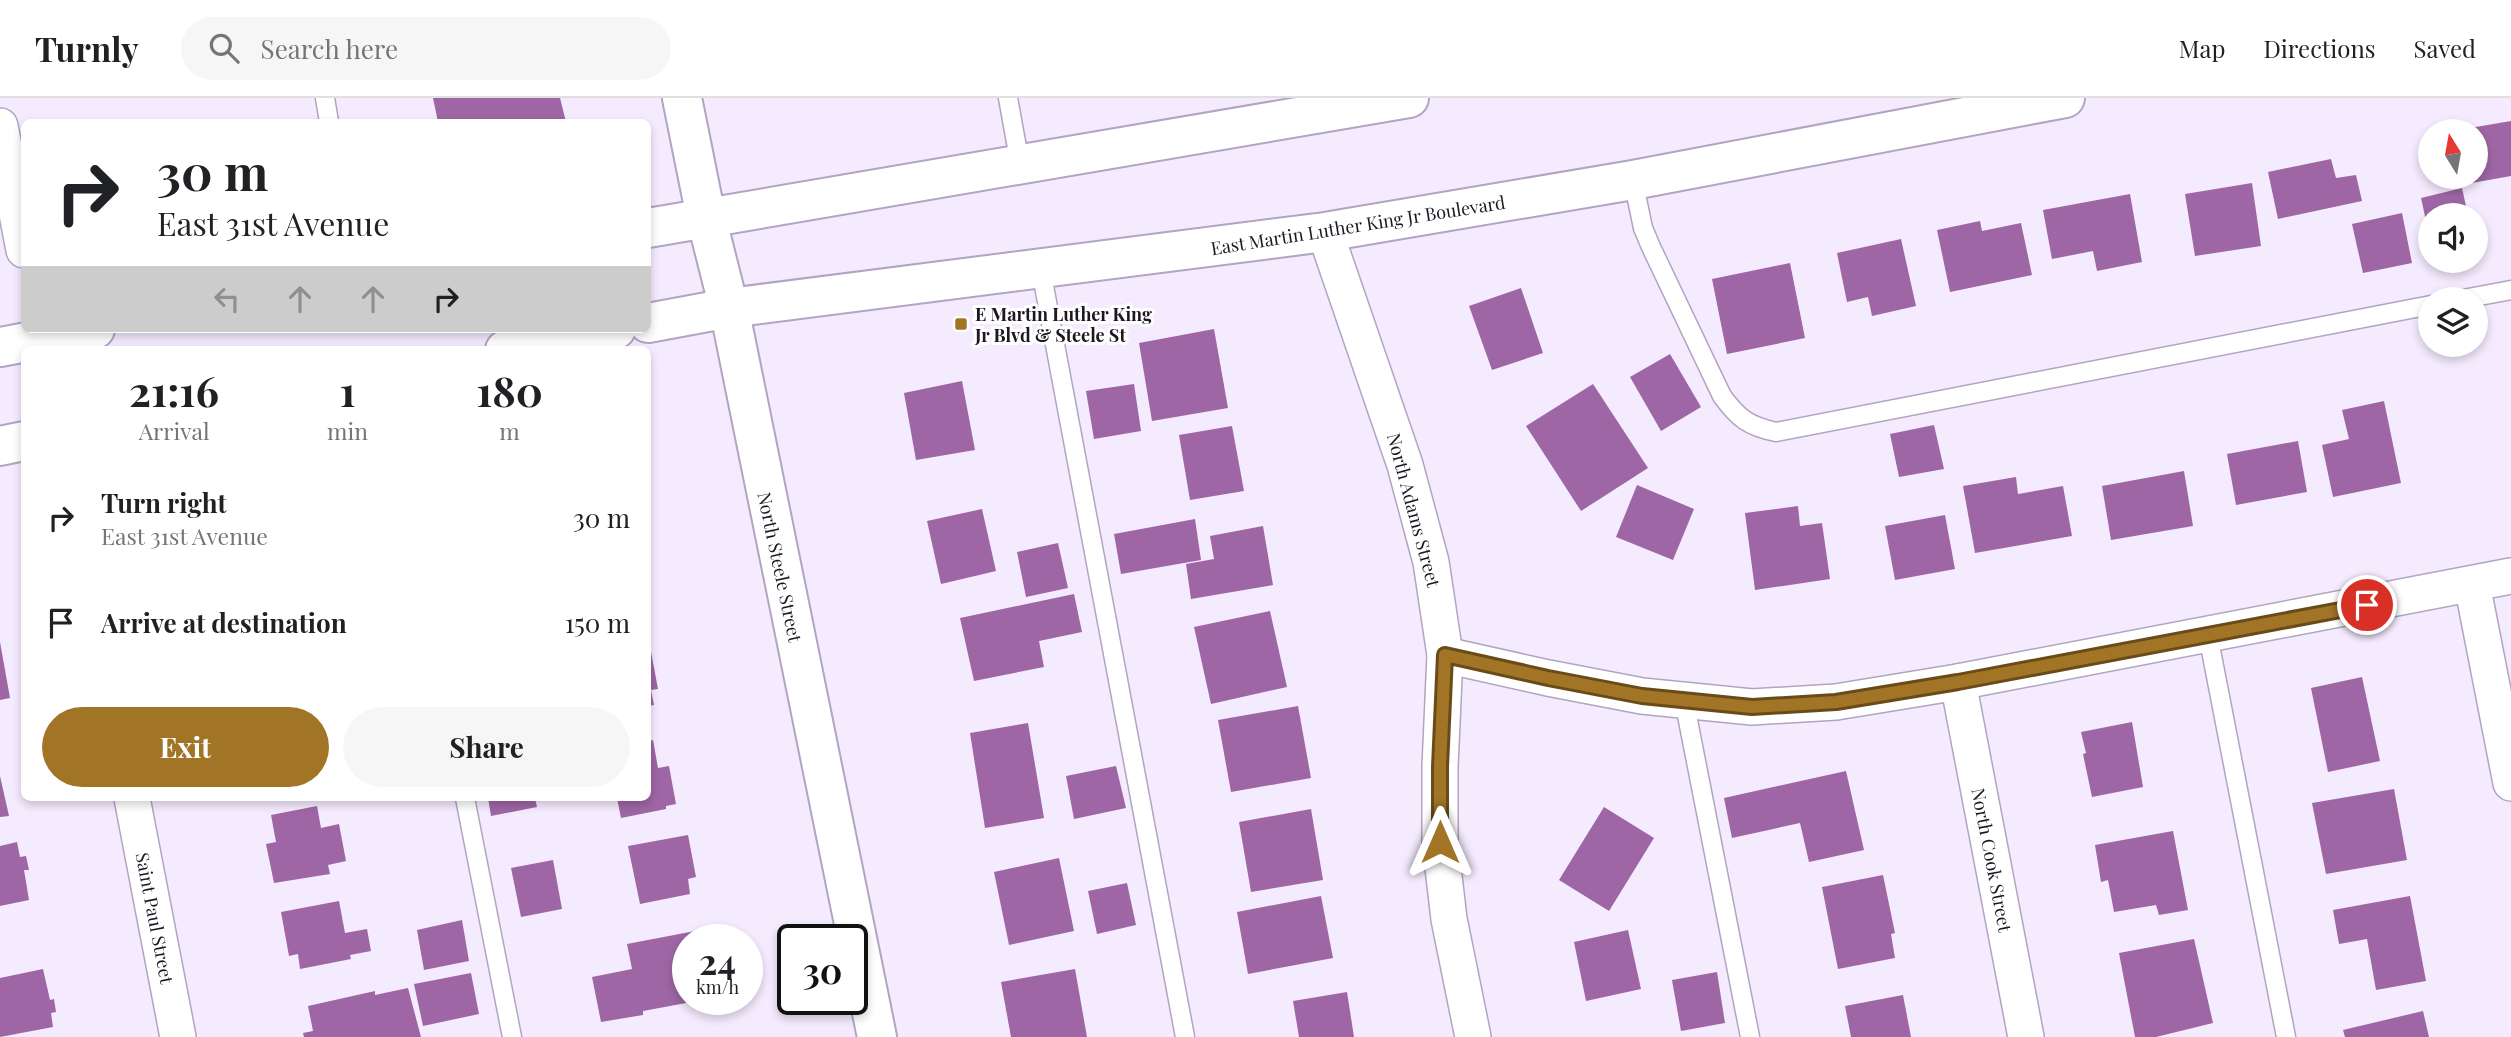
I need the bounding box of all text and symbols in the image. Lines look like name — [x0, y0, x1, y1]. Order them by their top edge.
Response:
search box — [181, 17, 671, 80]
text: Turnly — [35, 26, 139, 70]
icon: search — [205, 29, 243, 67]
text: Search here — [261, 31, 398, 66]
text: Map — [2179, 32, 2225, 64]
text: Directions — [2263, 32, 2376, 64]
text: Saved — [2414, 32, 2476, 64]
north arrow — [2418, 119, 2488, 189]
map controls — [2418, 119, 2488, 357]
text: 30 m — [157, 138, 268, 203]
icon: right — [42, 147, 133, 238]
street label: East Martin Luther King Jr Boulevard — [1209, 190, 1507, 260]
text: East 31st Avenue — [157, 201, 389, 244]
button: sound — [2418, 203, 2488, 273]
icon: left — [208, 280, 246, 318]
icon: ahead — [281, 280, 319, 318]
icon: ahead — [354, 280, 392, 318]
icon: right — [427, 280, 465, 318]
button: layers — [2418, 287, 2488, 357]
place label: E Martin Luther King Jr Blvd & Steele St — [974, 302, 1152, 347]
marker: E Martin Luther King Jr Blvd & Steele St — [953, 316, 969, 332]
text: 21:16 — [129, 362, 219, 418]
text: 1 — [340, 362, 356, 418]
text: 180 — [476, 362, 543, 418]
text: Arrival — [139, 415, 209, 446]
text: min — [327, 415, 368, 446]
text: m — [499, 415, 520, 446]
street label: North Adams Street — [1382, 430, 1446, 590]
text: Turn right — [101, 485, 227, 520]
street label: North Steele Street — [752, 490, 808, 645]
icon: right — [42, 499, 80, 537]
text: 30 m — [573, 500, 630, 535]
text: East 31st Avenue — [101, 520, 268, 551]
pin — [2337, 575, 2397, 635]
icon: arrive — [2348, 586, 2386, 624]
icon: arrive — [42, 604, 80, 642]
text: Arrive at destination — [101, 605, 347, 640]
text: 150 m — [565, 605, 630, 640]
button: Exit — [42, 707, 329, 787]
button: Share — [343, 707, 630, 787]
street label: North Cook Street — [1966, 786, 2018, 935]
position arrow — [1403, 805, 1477, 879]
street label: Saint Paul Street — [131, 850, 180, 986]
speed limit sign: 30 — [777, 924, 868, 1015]
text: 24 — [699, 937, 736, 984]
text: km/h — [696, 975, 739, 999]

